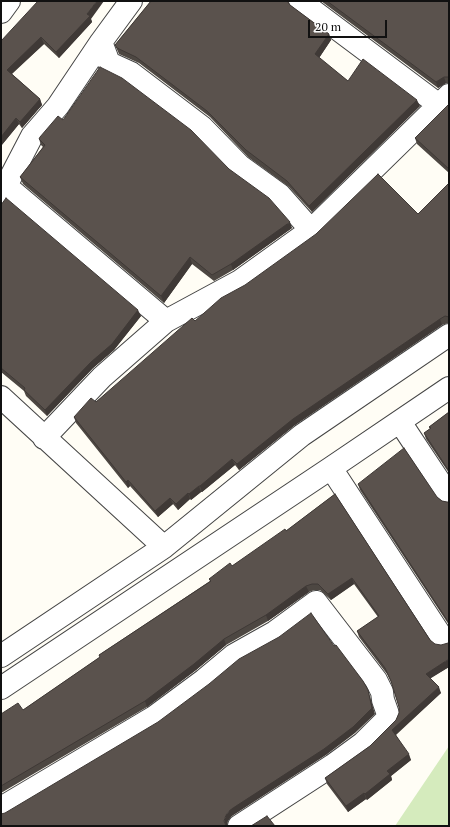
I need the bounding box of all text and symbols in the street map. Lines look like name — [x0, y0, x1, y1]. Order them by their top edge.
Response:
scale bar — [310, 12, 389, 38]
text: 20 m — [315, 19, 341, 34]

